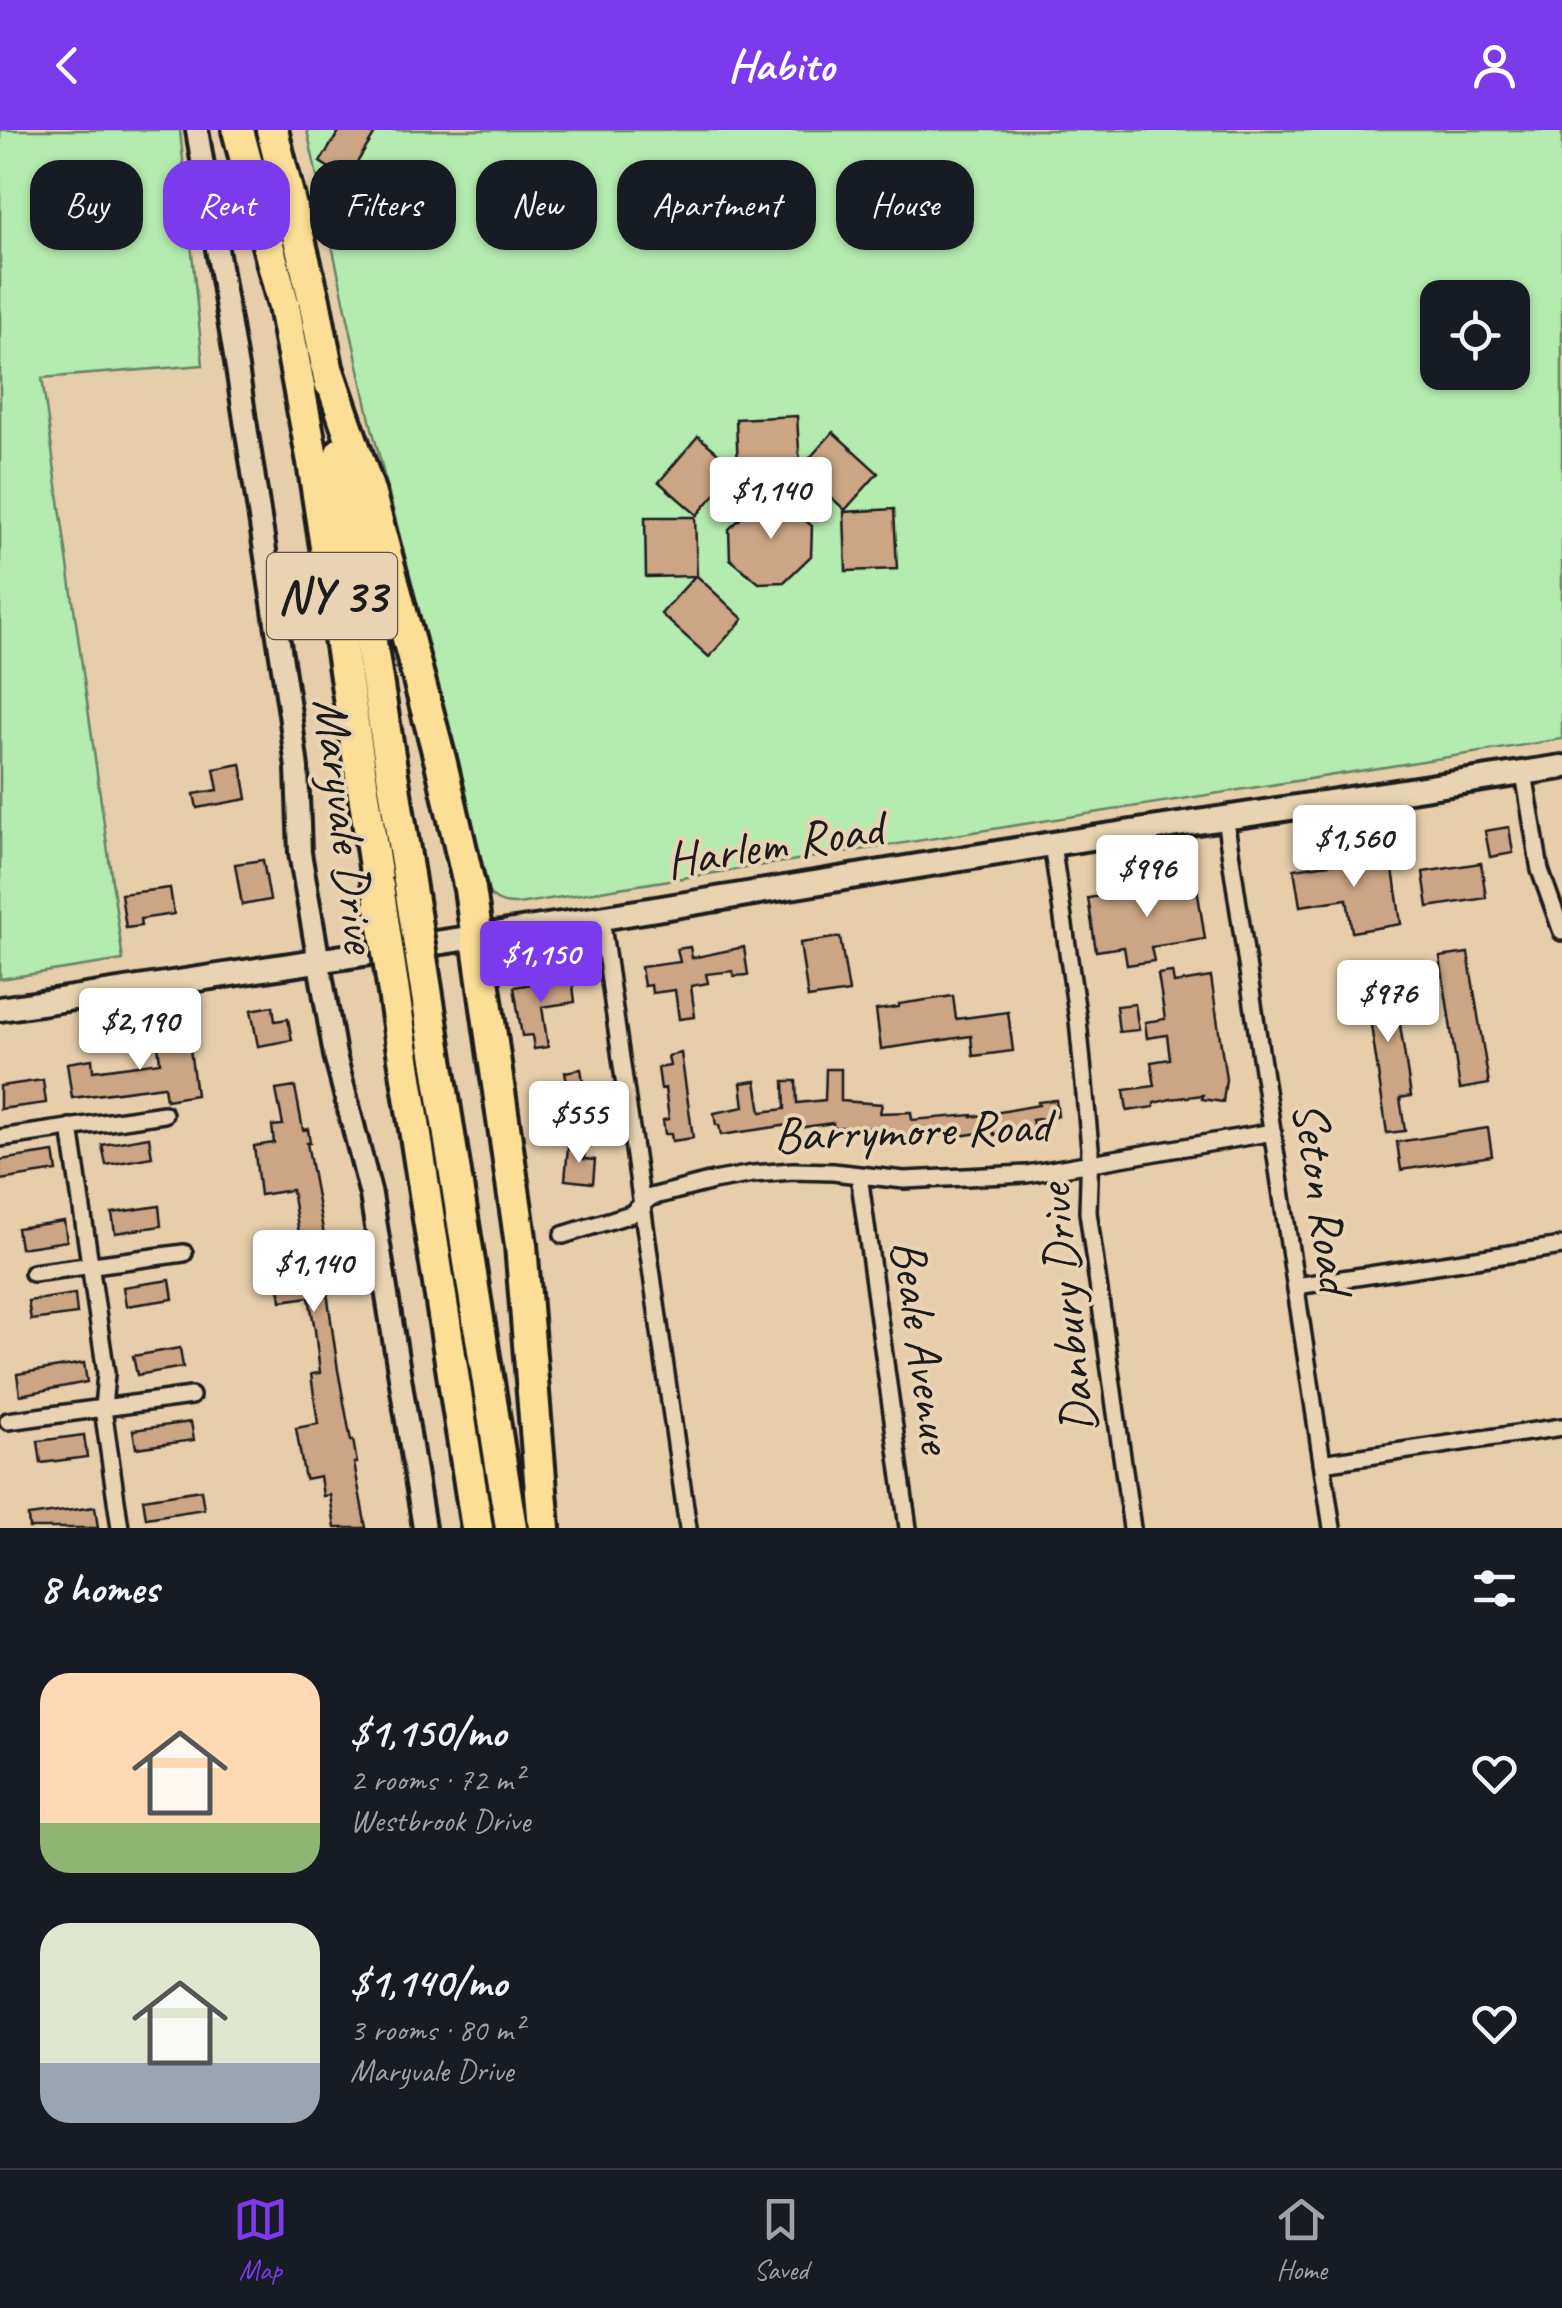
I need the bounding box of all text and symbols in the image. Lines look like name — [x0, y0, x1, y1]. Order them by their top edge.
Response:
text: Habito — [728, 37, 834, 94]
icon: back — [40, 38, 95, 93]
icon: person — [1467, 38, 1522, 93]
chip: Buy — [30, 160, 143, 250]
chip: Rent — [163, 160, 290, 250]
chip: Filters — [310, 160, 456, 250]
chip: New — [476, 160, 597, 250]
chip: Apartment — [617, 160, 816, 250]
chip: House — [836, 160, 974, 250]
map controls — [1420, 280, 1530, 390]
button: locate — [1420, 280, 1530, 390]
pin: $1,140 — [690, 457, 852, 542]
text: $1,140 — [732, 469, 810, 510]
road number: NY 33 — [267, 553, 397, 639]
street label: Maryvale Drive — [299, 694, 393, 958]
street label: Harlem Road — [661, 795, 894, 892]
pin: $1,560 — [1273, 805, 1435, 890]
text: $1,560 — [1315, 817, 1393, 858]
pin: $996 — [1088, 835, 1206, 920]
text: $996 — [1118, 847, 1176, 888]
pin: $1,150 — [460, 921, 622, 1006]
text: $1,150 — [502, 933, 580, 974]
pin: $976 — [1329, 960, 1447, 1045]
text: $976 — [1359, 972, 1417, 1013]
pin: $2,190 — [59, 988, 221, 1073]
text: $2,190 — [101, 1000, 179, 1041]
pin: $555 — [520, 1081, 638, 1166]
text: $555 — [551, 1093, 607, 1134]
street label: Barrymore Road — [773, 1093, 1058, 1166]
street label: Seton Road — [1278, 1097, 1368, 1303]
street label: Danbury Drive — [1021, 1178, 1110, 1436]
pin: $1,140 — [233, 1230, 395, 1315]
street label: Beale Avenue — [877, 1236, 969, 1459]
text: $1,140 — [275, 1242, 353, 1283]
icon: filters — [1467, 1561, 1522, 1616]
text: 8 homes — [40, 1562, 159, 1615]
text: $1,150/mo — [350, 1706, 506, 1759]
icon: home — [120, 1713, 240, 1833]
icon: heart — [1467, 1746, 1522, 1801]
text: 2 rooms · 72 m² — [350, 1759, 523, 1800]
text: Westbrook Drive — [350, 1800, 530, 1841]
text: $1,140/mo — [350, 1956, 507, 2009]
icon: home — [120, 1963, 240, 2083]
icon: heart — [1467, 1996, 1522, 2051]
text: 3 rooms · 80 m² — [350, 2009, 523, 2050]
text: Maryvale Drive — [350, 2050, 513, 2091]
tab: Map — [233, 2192, 288, 2287]
tab: Saved — [753, 2192, 808, 2287]
tab: Home — [1274, 2192, 1329, 2287]

